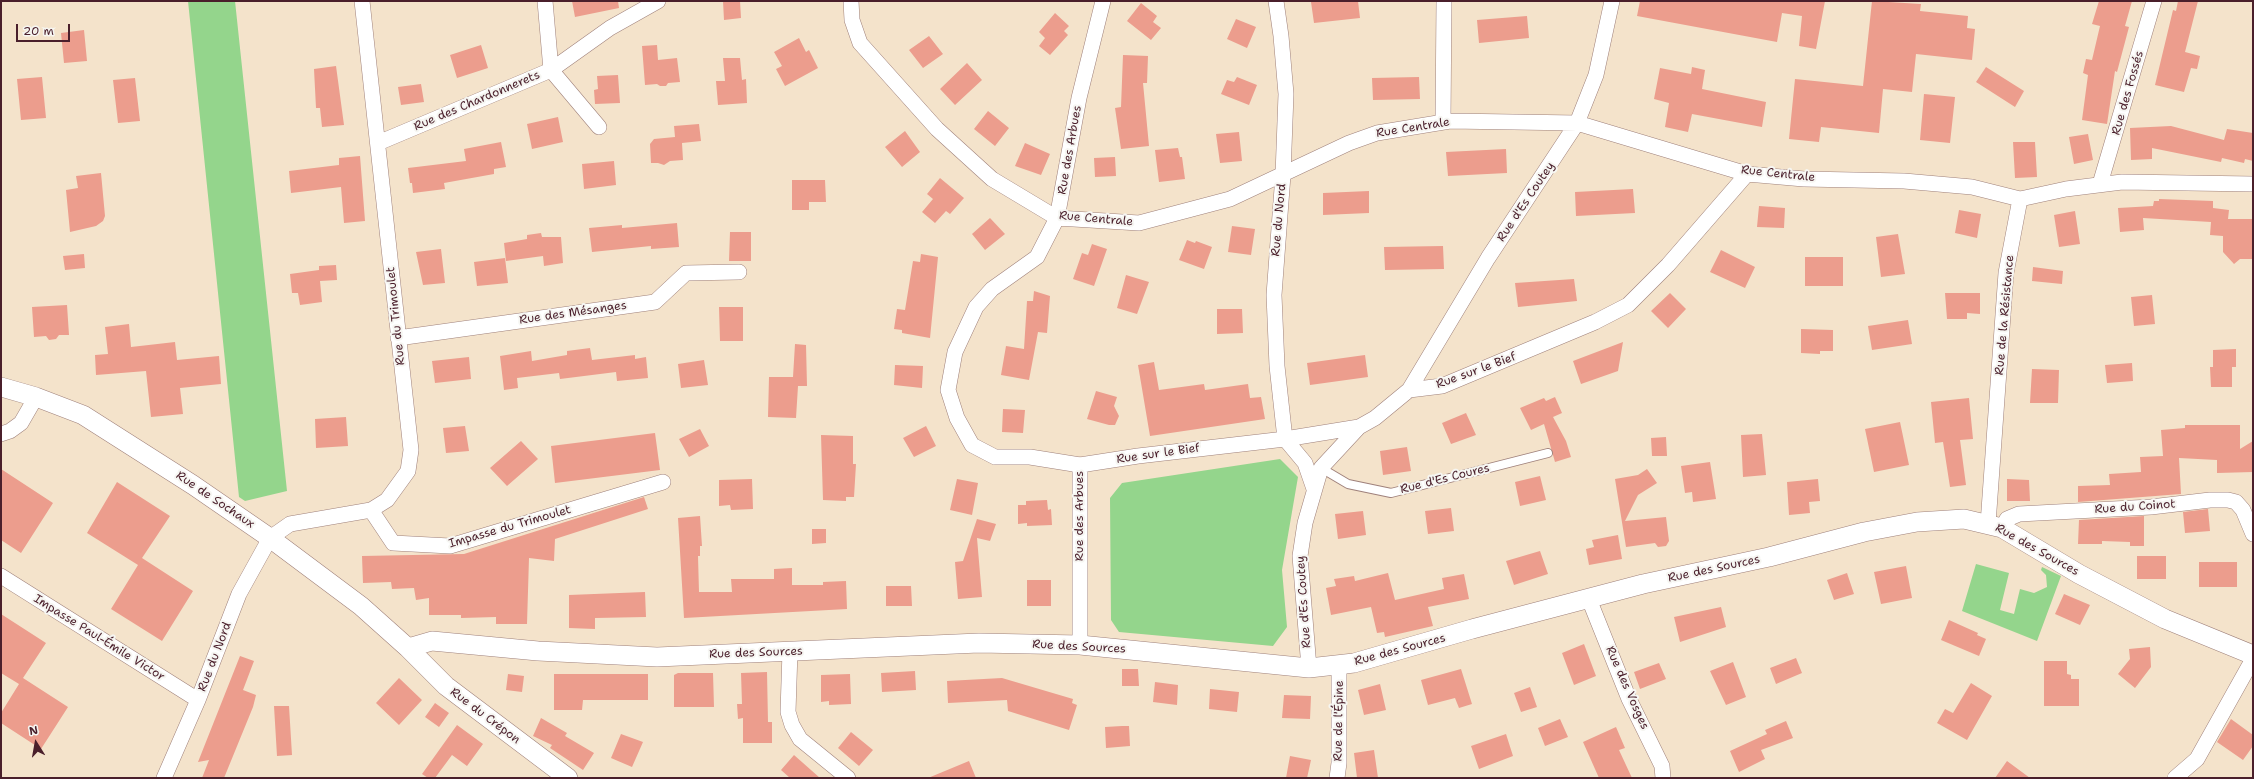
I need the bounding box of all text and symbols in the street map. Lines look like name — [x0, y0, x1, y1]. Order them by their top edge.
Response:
scale bar — [18, 16, 72, 42]
text: 20 m — [23, 23, 54, 39]
street label: Rue des Fossés — [2109, 49, 2147, 137]
street label: Rue des Chardonnerets — [412, 68, 542, 134]
street label: Rue des Arbues — [1055, 104, 1085, 196]
street label: Rue Centrale — [1375, 115, 1451, 141]
street label: Rue d'Es Coutey — [1494, 160, 1558, 244]
street label: Rue Centrale — [1740, 163, 1816, 185]
street label: Rue du Nord — [1269, 183, 1289, 257]
street label: Rue Centrale — [1058, 209, 1134, 229]
street label: Rue de la Résistance — [1993, 254, 2017, 376]
street label: Rue du Trimoulet — [384, 266, 408, 366]
street label: Rue des Mésanges — [518, 298, 628, 328]
street label: Rue sur le Bief — [1434, 350, 1518, 392]
street label: Rue sur le Bief — [1115, 441, 1201, 467]
street label: Rue d'Es Coures — [1399, 461, 1491, 497]
street label: Rue de Sochaux — [173, 468, 257, 532]
street label: Rue des Arbues — [1073, 471, 1087, 561]
street label: Rue du Coinot — [2094, 497, 2176, 517]
street label: Impasse du Trimoulet — [447, 503, 573, 551]
street label: Rue des Sources — [1992, 521, 2082, 579]
street label: Rue des Sources — [1667, 552, 1761, 586]
street label: Rue d'Es Coutey — [1294, 555, 1314, 649]
street label: Impasse Paul-Émile Victor — [31, 592, 167, 684]
street label: Rue du Nord — [195, 620, 235, 694]
street label: Rue des Sources — [1353, 631, 1447, 669]
street label: Rue des Sources — [1032, 637, 1126, 657]
street label: Rue des Sources — [709, 644, 803, 662]
street label: Rue des Vosges — [1602, 644, 1652, 732]
street label: Rue de l'Épine — [1331, 680, 1347, 762]
street label: Rue du Crépon — [447, 685, 523, 747]
north arrow — [16, 723, 56, 763]
text: N — [28, 723, 39, 739]

